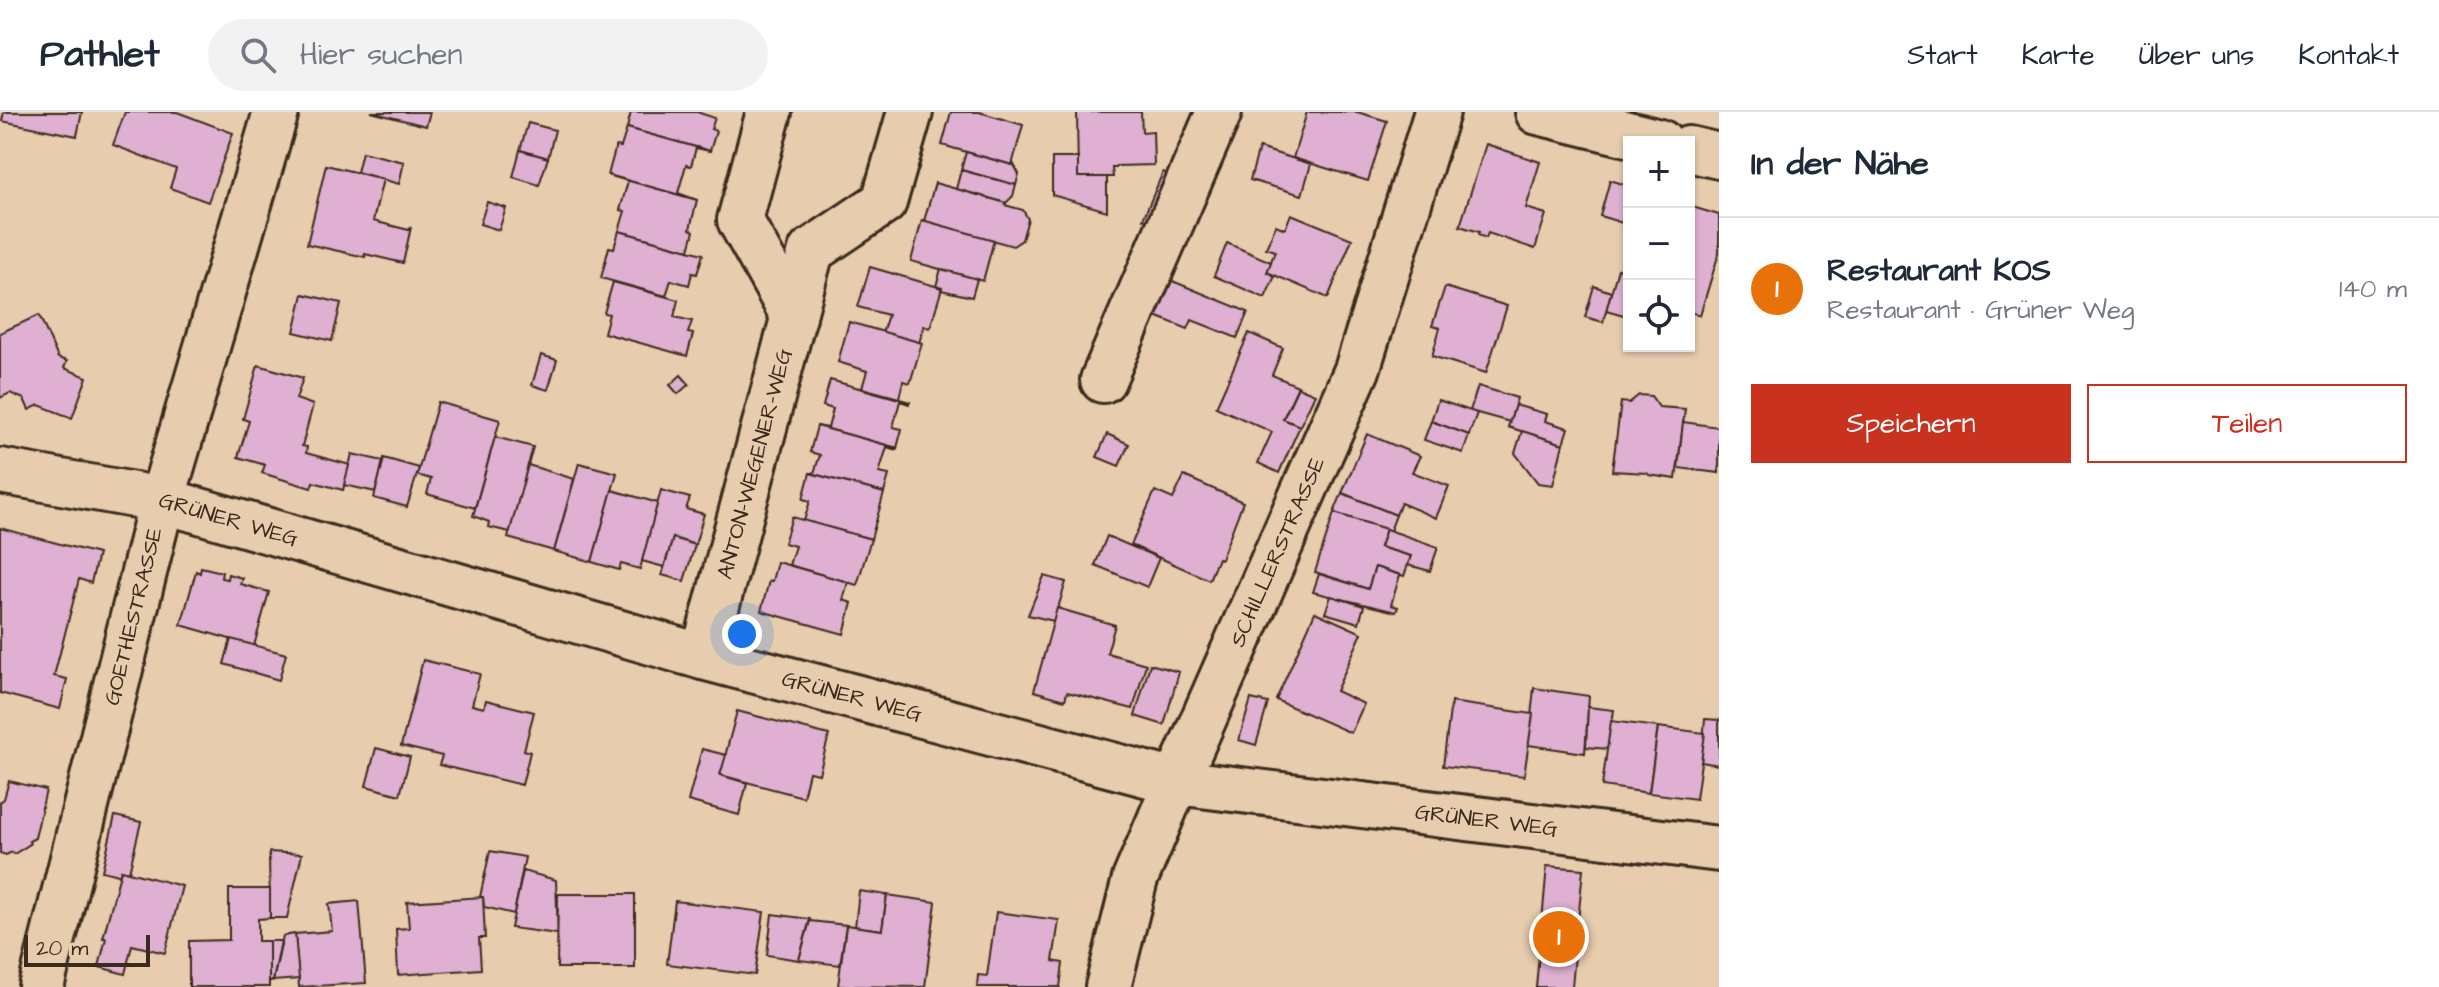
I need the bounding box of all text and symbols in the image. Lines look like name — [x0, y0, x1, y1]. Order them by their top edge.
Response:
search box — [208, 19, 768, 91]
text: Pathlet — [40, 29, 160, 81]
icon: search — [236, 33, 280, 77]
text: Hier suchen — [300, 34, 463, 76]
text: Start — [1907, 36, 1978, 75]
text: Karte — [2022, 36, 2095, 75]
text: Über uns — [2139, 36, 2254, 75]
text: Kontakt — [2298, 36, 2399, 75]
map controls — [1623, 136, 1695, 352]
button: + — [1623, 136, 1695, 208]
text: In der Nähe — [1751, 140, 1929, 188]
button: − — [1623, 208, 1695, 280]
text: Restaurant KOS — [1827, 250, 2051, 292]
text: 1 — [1775, 271, 1779, 307]
text: 140 m — [2339, 271, 2407, 307]
button: locate — [1623, 280, 1695, 352]
text: Restaurant · Grüner Weg — [1827, 292, 2134, 328]
street label: ANTON-WEGENER-WEG — [709, 345, 800, 582]
button: Speichern — [1751, 384, 2071, 463]
button: Teilen — [2087, 384, 2407, 463]
street label: SCHILLERSTRASSE — [1222, 452, 1332, 652]
street label: GRÜNER WEG — [155, 484, 302, 554]
street label: GOETHESTRASSE — [96, 524, 170, 708]
your location — [722, 614, 762, 654]
street label: GRÜNER WEG — [779, 663, 925, 730]
street label: GRÜNER WEG — [1413, 796, 1560, 844]
pin: 1 — [1533, 907, 1585, 967]
scale bar — [24, 931, 150, 967]
text: 20 m — [36, 933, 88, 964]

